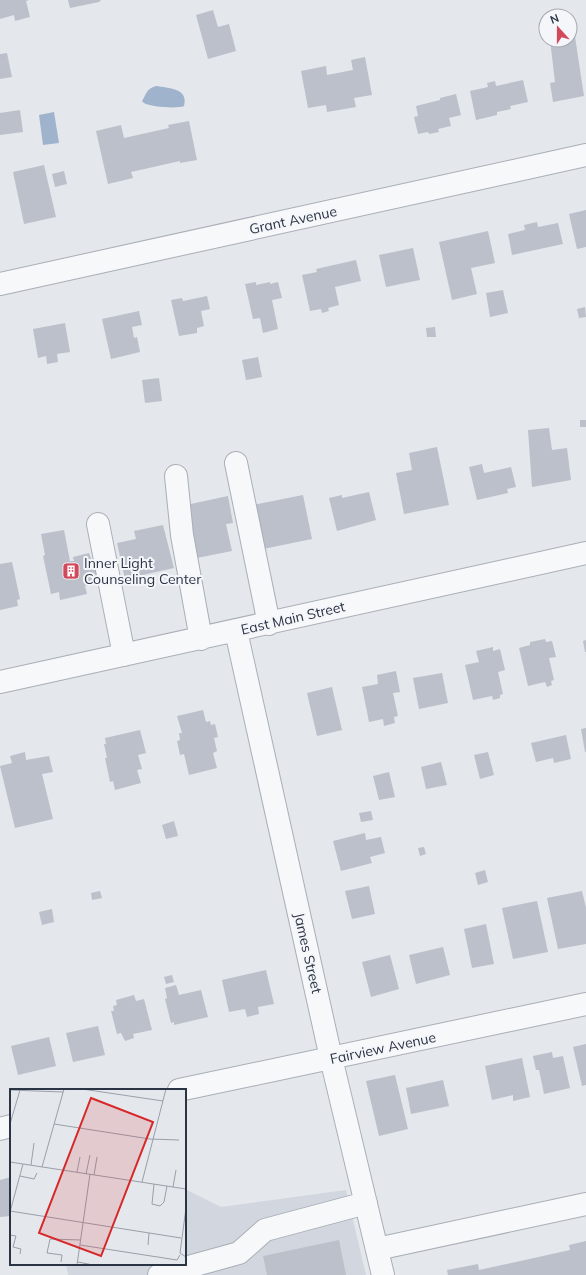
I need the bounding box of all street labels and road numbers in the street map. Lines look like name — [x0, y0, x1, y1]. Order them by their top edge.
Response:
street label: Grant Avenue — [248, 202, 338, 238]
street label: East Main Street — [239, 597, 347, 639]
street label: James Street — [290, 911, 326, 995]
street label: Fairview Avenue — [328, 1028, 438, 1068]

